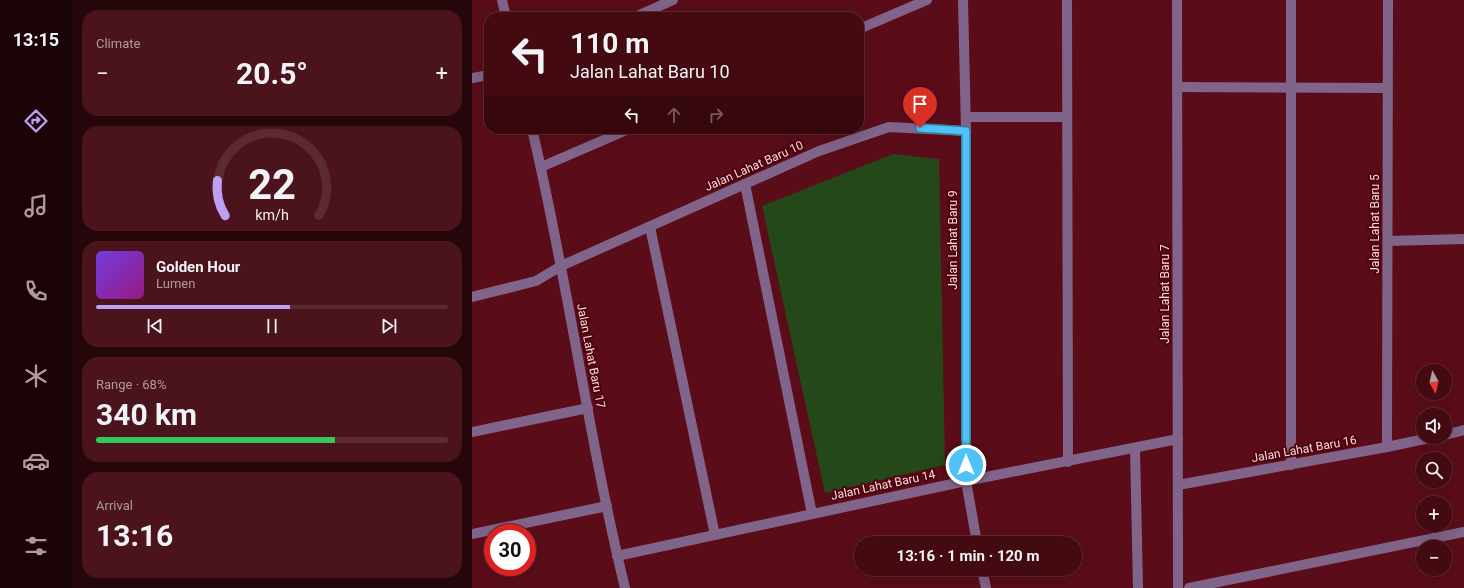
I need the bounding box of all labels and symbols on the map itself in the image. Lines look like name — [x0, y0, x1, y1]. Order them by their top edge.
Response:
pin — [903, 87, 937, 128]
street label: Jalan Lahat Baru 10 — [703, 138, 806, 194]
street label: Jalan Lahat Baru 5 — [1368, 174, 1382, 274]
street label: Jalan Lahat Baru 9 — [946, 190, 960, 290]
street label: Jalan Lahat Baru 7 — [1158, 244, 1172, 344]
street label: Jalan Lahat Baru 17 — [574, 302, 608, 410]
north arrow — [1416, 364, 1452, 400]
street label: Jalan Lahat Baru 16 — [1250, 433, 1358, 465]
position arrow — [945, 444, 987, 486]
street label: Jalan Lahat Baru 14 — [830, 467, 937, 503]
speed limit sign: 30 — [484, 524, 536, 576]

